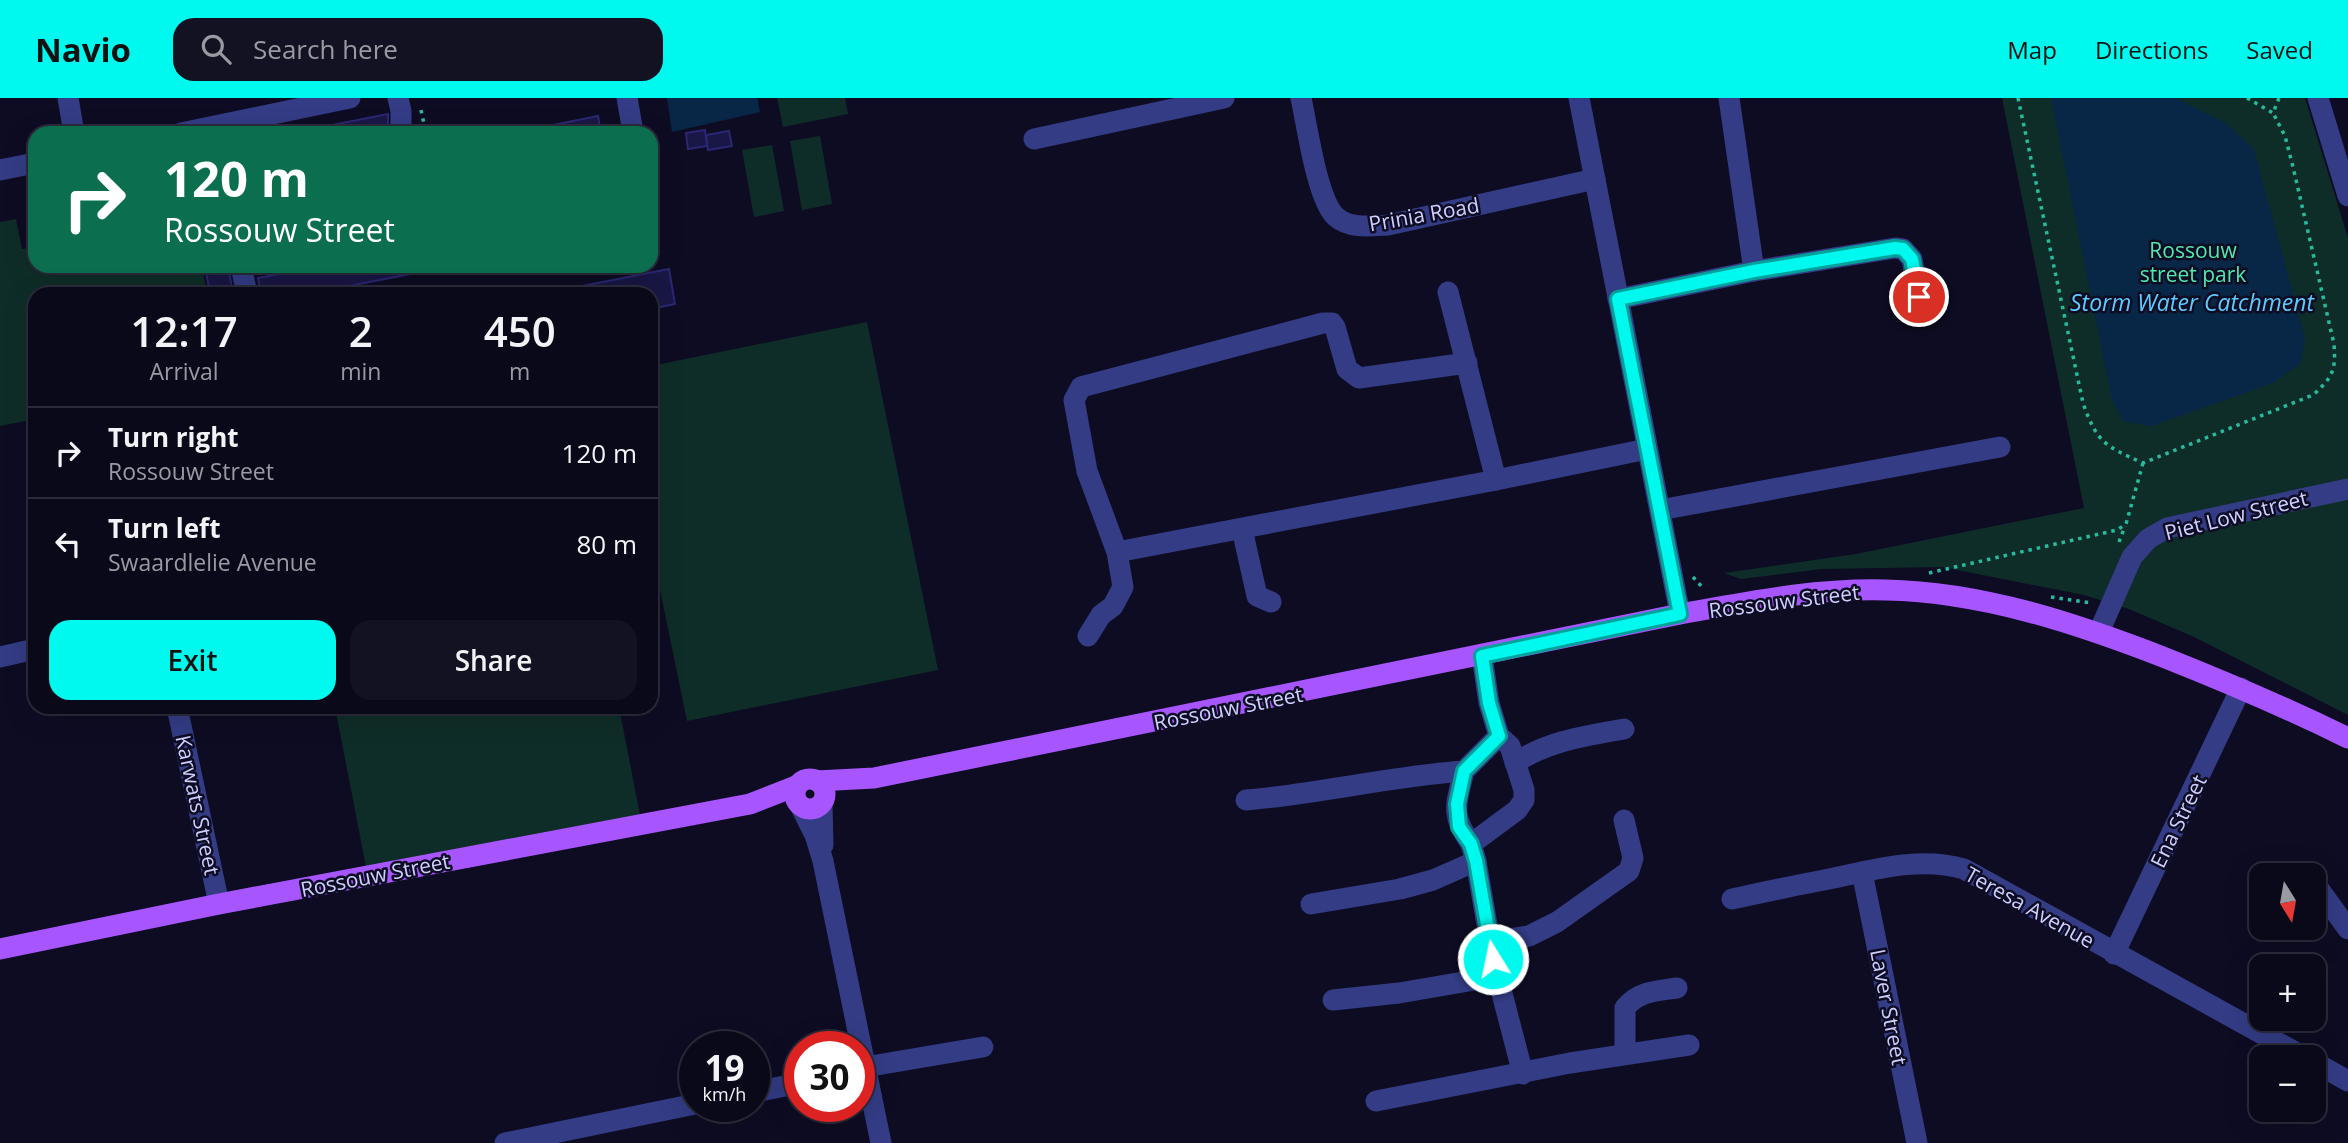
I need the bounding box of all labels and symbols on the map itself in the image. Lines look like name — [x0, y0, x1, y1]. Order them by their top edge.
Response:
street label: Prinia Road — [1366, 190, 1482, 238]
park label: Rossouw street park — [2140, 236, 2246, 288]
pin — [1889, 267, 1949, 327]
water label: Storm Water Catchment — [2070, 286, 2315, 318]
street label: Piet Low Street — [2161, 484, 2311, 546]
street label: Rossouw Street — [1707, 578, 1861, 624]
street label: Rossouw Street — [1151, 680, 1305, 736]
street label: Karwats Street — [169, 732, 227, 878]
street label: Ena Street — [2143, 770, 2213, 872]
street label: Rossouw Street — [298, 847, 452, 903]
street label: Teresa Avenue — [1960, 860, 2100, 954]
north arrow — [2249, 863, 2326, 940]
position arrow — [1456, 922, 1530, 996]
street label: Laver Street — [1864, 947, 1914, 1067]
speed limit sign: 30 — [784, 1031, 875, 1122]

